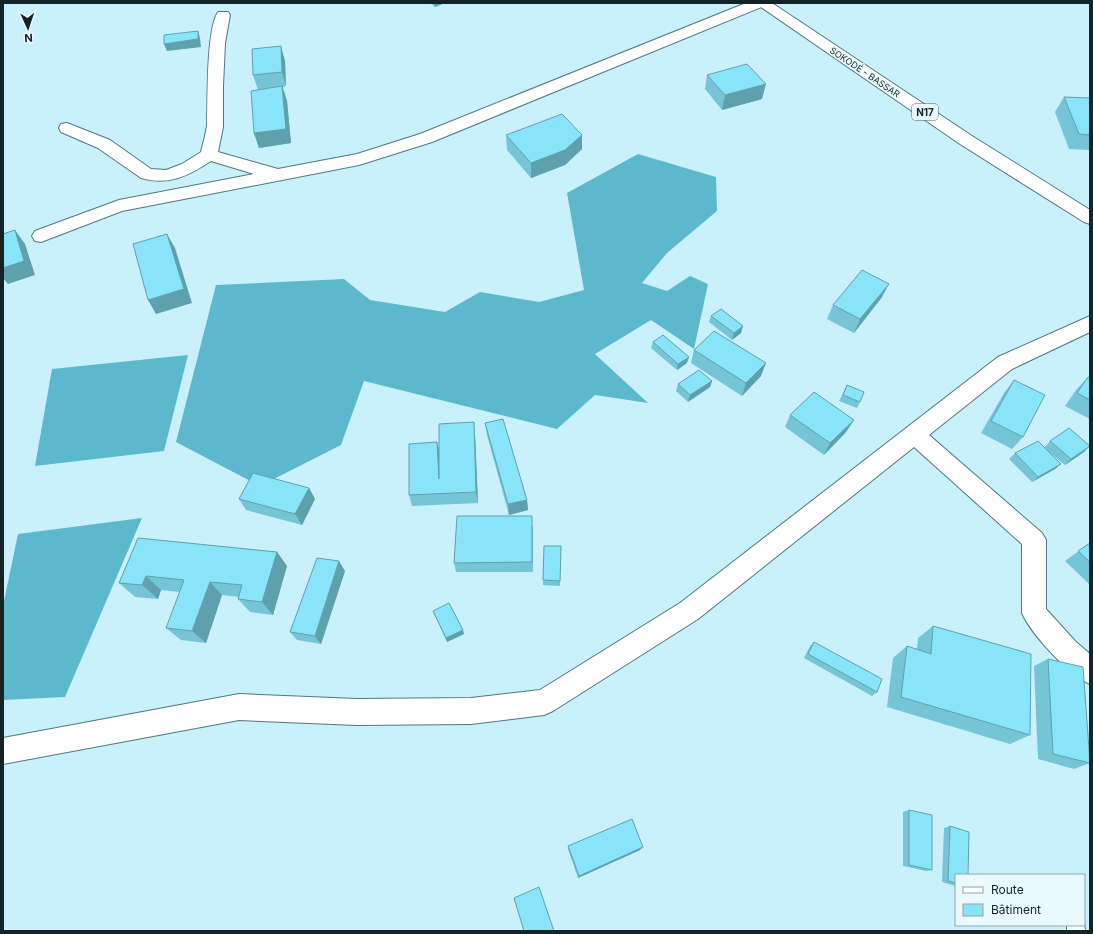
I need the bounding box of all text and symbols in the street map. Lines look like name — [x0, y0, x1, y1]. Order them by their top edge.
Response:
north arrow — [8, 8, 48, 48]
text: N — [24, 31, 33, 45]
street label: SOKODÉ - BASSAR — [828, 45, 902, 100]
road number: N17 — [912, 104, 938, 120]
legend — [955, 874, 1085, 926]
text: Route — [991, 882, 1024, 897]
text: Bâtiment — [991, 902, 1041, 917]

